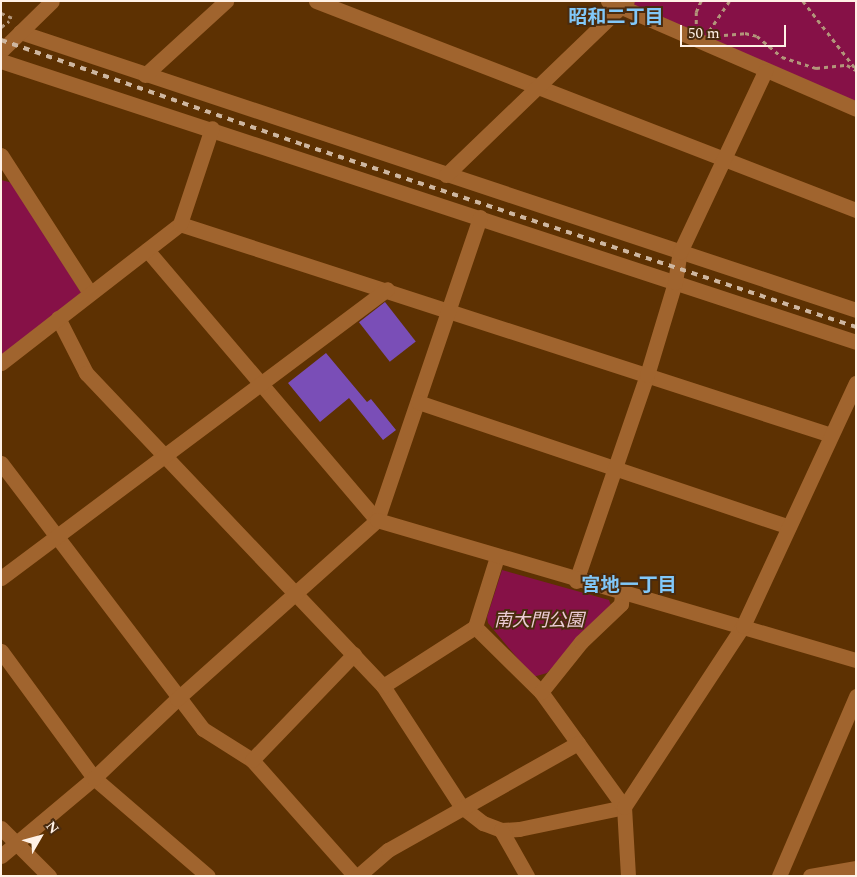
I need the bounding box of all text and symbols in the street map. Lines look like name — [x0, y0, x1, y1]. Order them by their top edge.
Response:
district label: 昭和二丁目 — [569, 7, 663, 29]
scale bar — [682, 15, 788, 47]
text: 50 m — [688, 22, 720, 45]
district label: 宮地一丁目 — [582, 575, 676, 597]
park label: 南大門公園 — [494, 610, 584, 632]
north arrow — [15, 812, 65, 862]
text: N — [40, 816, 64, 838]

